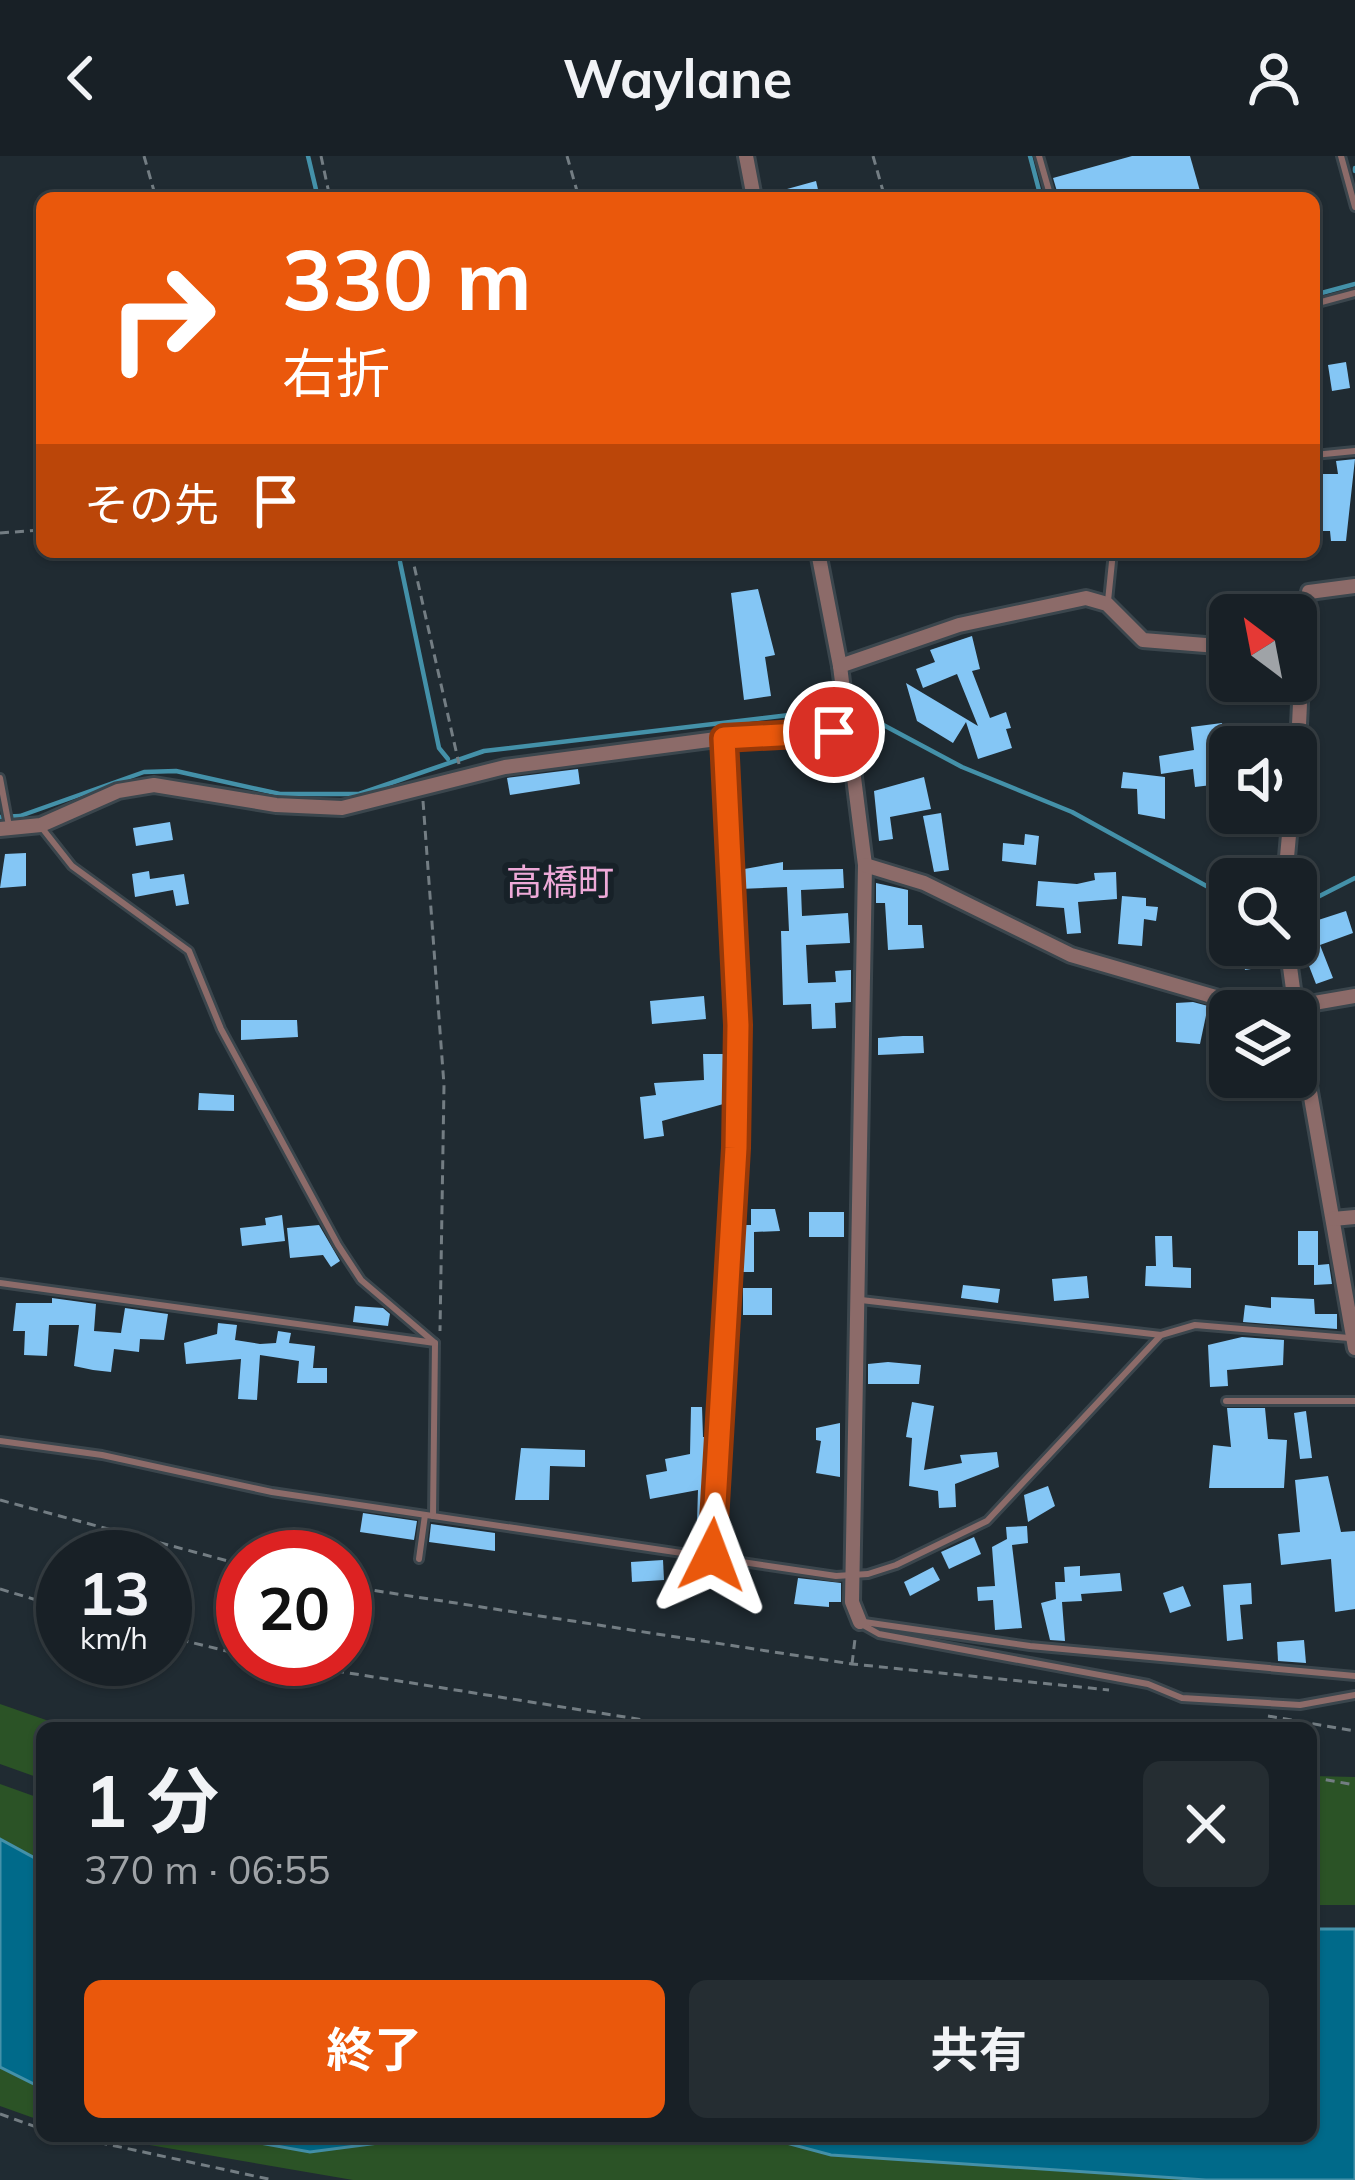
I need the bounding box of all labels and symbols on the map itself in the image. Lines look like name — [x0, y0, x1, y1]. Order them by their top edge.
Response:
north arrow — [1209, 594, 1317, 702]
pin — [783, 681, 885, 783]
district label: 高橋町 — [506, 859, 614, 904]
position arrow — [649, 1492, 775, 1618]
speed limit sign: 20 — [216, 1530, 372, 1686]

